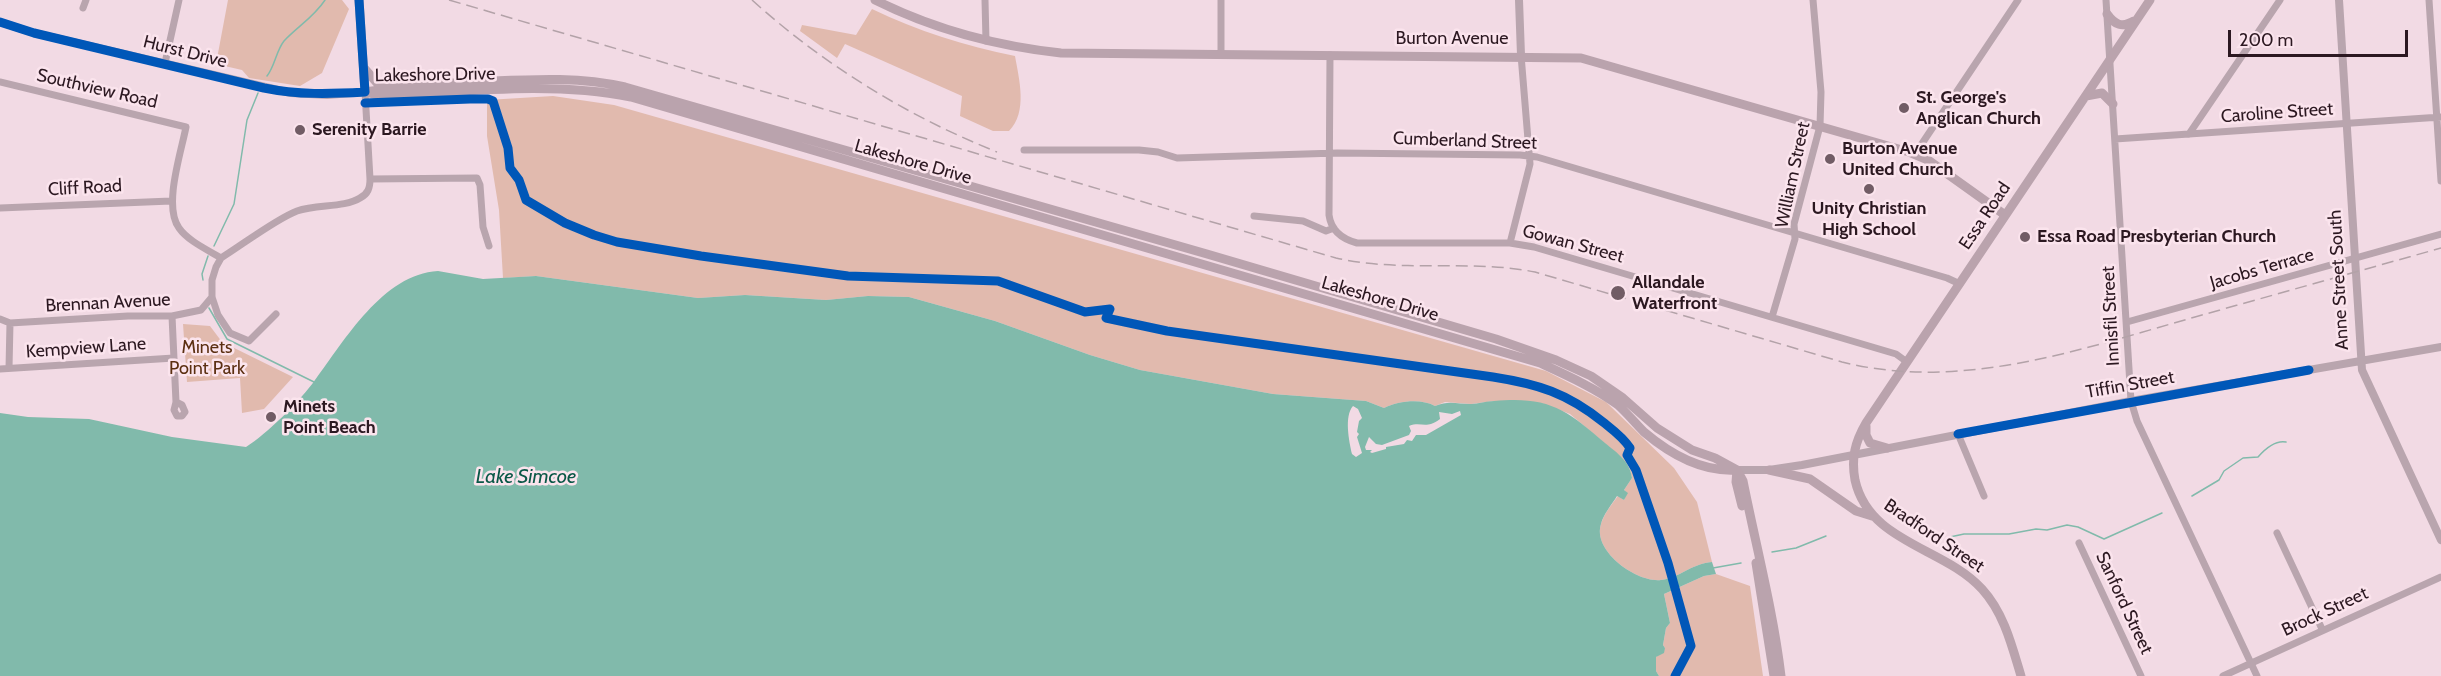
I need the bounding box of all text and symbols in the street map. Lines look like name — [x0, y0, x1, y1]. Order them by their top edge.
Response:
scale bar — [2231, 18, 2411, 56]
street label: Burton Avenue — [1396, 28, 1508, 50]
text: 200 m — [2239, 29, 2293, 51]
street label: Hurst Drive — [141, 31, 229, 73]
street label: Lakeshore Drive — [374, 63, 496, 87]
street label: Southview Road — [34, 65, 160, 113]
place label: St. George's Anglican Church — [1916, 87, 2041, 130]
street label: Caroline Street — [2220, 98, 2334, 128]
marker: St. George's Anglican Church — [1897, 101, 1911, 115]
place label: Serenity Barrie — [312, 119, 427, 141]
street label: William Street — [1771, 120, 1815, 230]
marker: Serenity Barrie — [293, 123, 307, 137]
street label: Cumberland Street — [1393, 128, 1537, 154]
street label: Lakeshore Drive — [852, 135, 974, 189]
place label: Burton Avenue United Church — [1842, 138, 1957, 180]
marker: Burton Avenue United Church — [1823, 152, 1837, 166]
street label: Cliff Road — [47, 175, 123, 201]
street label: Essa Road — [1955, 178, 2015, 254]
marker: Unity Christian High School — [1862, 182, 1876, 196]
place label: Unity Christian High School — [1812, 198, 1926, 240]
street label: Anne Street South — [2325, 209, 2353, 351]
street label: Gowan Street — [1520, 220, 1626, 268]
place label: Essa Road Presbyterian Church — [2037, 226, 2276, 248]
marker: Essa Road Presbyterian Church — [2018, 230, 2032, 244]
street label: Jacobs Terrace — [2208, 244, 2316, 294]
street label: Innisfil Street — [2098, 265, 2124, 367]
street label: Lakeshore Drive — [1319, 272, 1441, 326]
place label: Allandale Waterfront — [1632, 272, 1717, 314]
marker: Allandale Waterfront — [1609, 284, 1627, 302]
street label: Brennan Avenue — [45, 289, 171, 317]
street label: Kempview Lane — [25, 333, 147, 363]
park label: Minets Point Park — [169, 337, 245, 380]
street label: Tiffin Street — [2084, 367, 2176, 403]
place label: Minets Point Beach — [283, 396, 376, 438]
marker: Minets Point Beach — [264, 410, 278, 424]
water label: Lake Simcoe — [476, 465, 576, 489]
street label: Bradford Street — [1880, 495, 1988, 577]
street label: Sanford Street — [2091, 548, 2157, 658]
street label: Brock Street — [2279, 583, 2371, 641]

